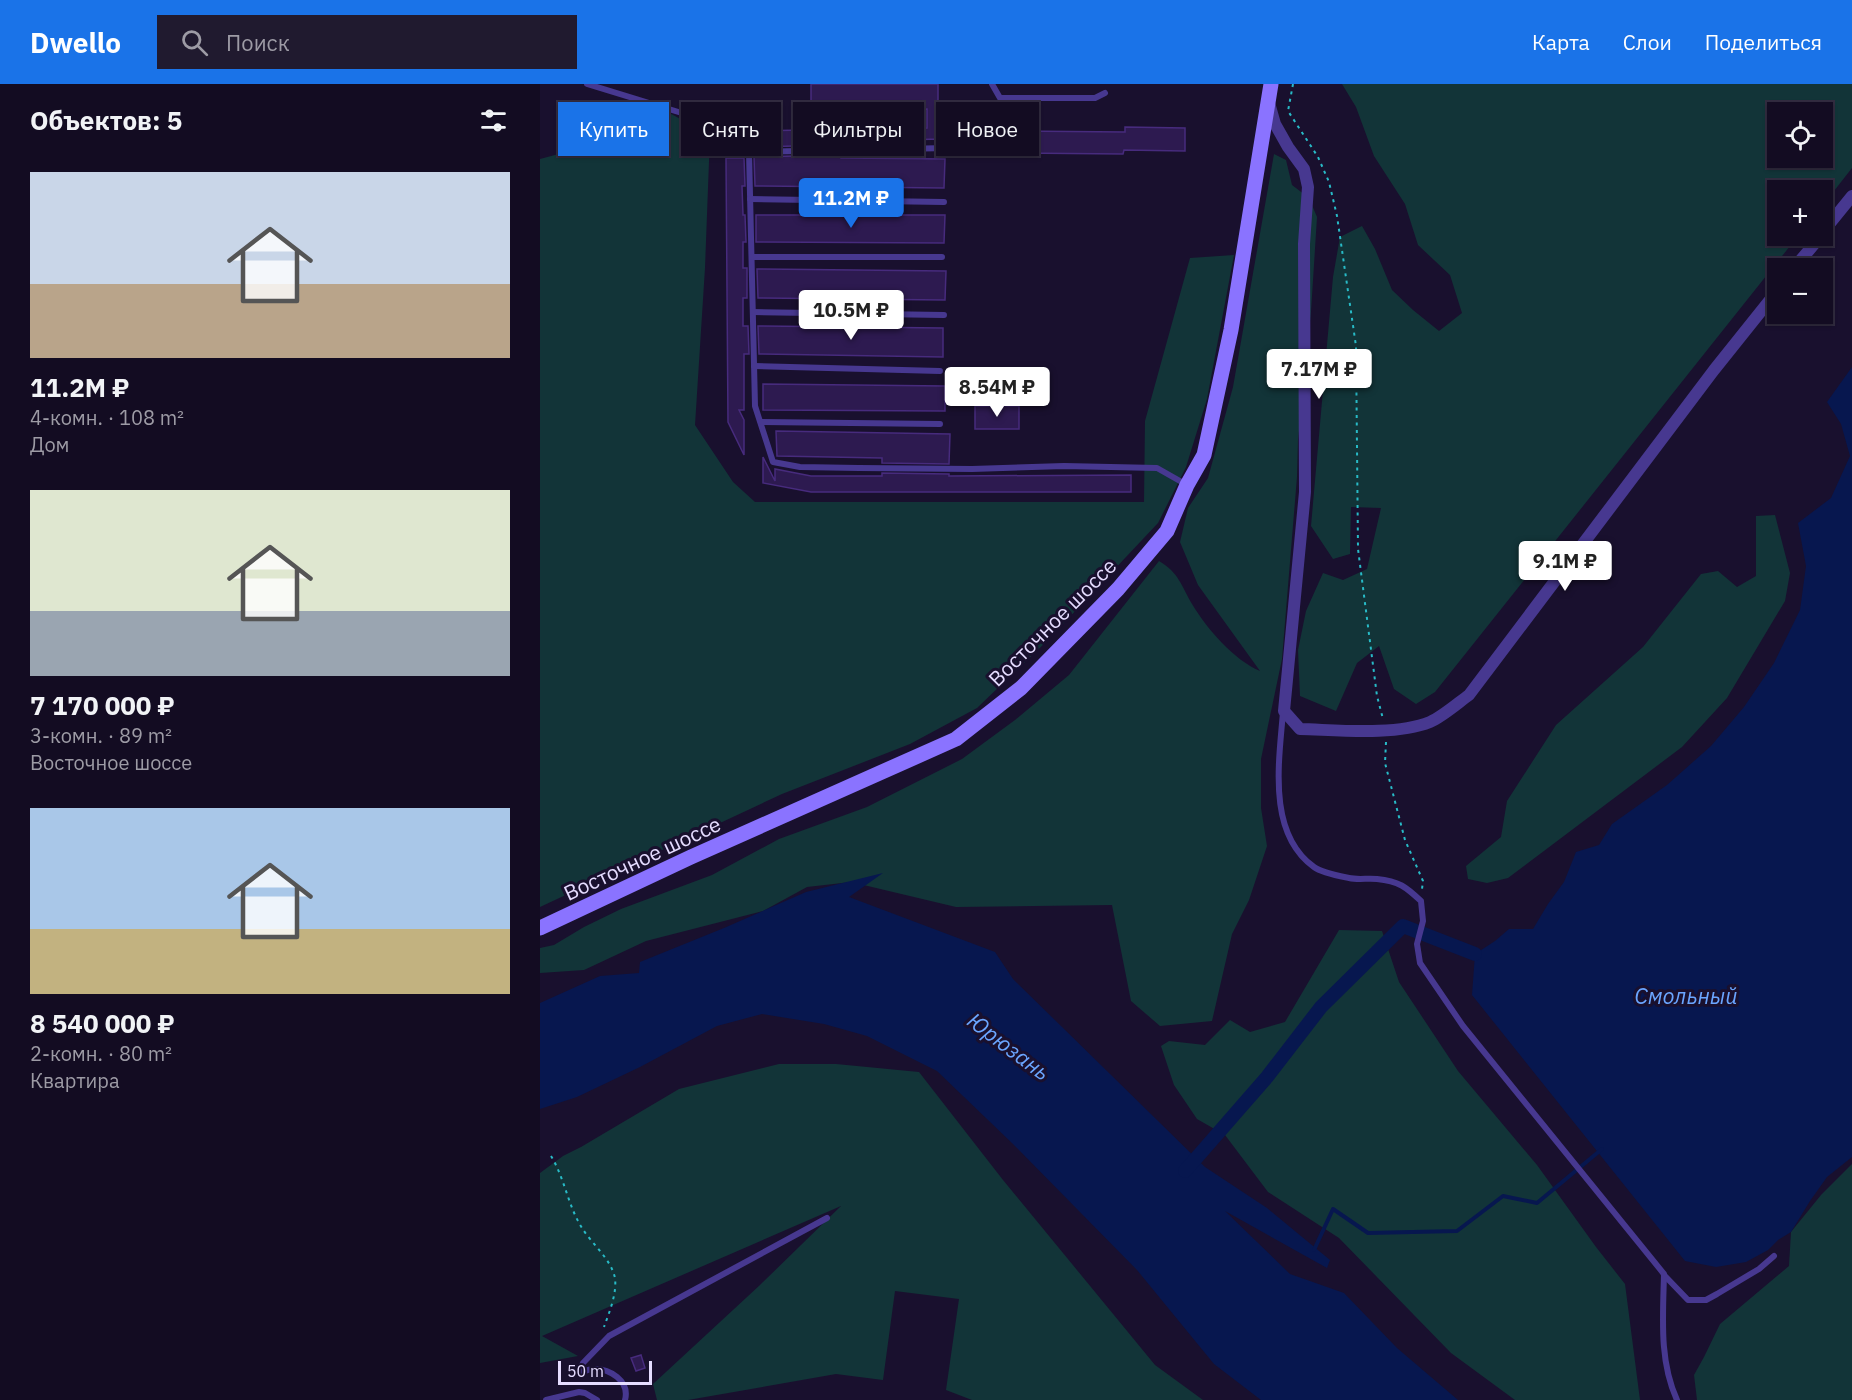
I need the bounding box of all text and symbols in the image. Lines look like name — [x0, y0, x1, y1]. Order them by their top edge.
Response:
search box — [157, 15, 577, 69]
text: Dwello — [30, 24, 121, 61]
icon: search — [178, 26, 211, 59]
text: Поиск — [226, 28, 290, 57]
text: Карта — [1532, 28, 1590, 56]
text: Слои — [1623, 28, 1672, 56]
text: Поделиться — [1705, 28, 1822, 56]
chip: Купить — [558, 102, 669, 156]
chip: Снять — [681, 102, 781, 156]
chip: Фильтры — [793, 102, 924, 156]
chip: Новое — [936, 102, 1039, 156]
map controls — [1767, 102, 1833, 324]
button: locate — [1767, 102, 1833, 168]
text: Объектов: 5 — [30, 103, 182, 137]
icon: filters — [477, 104, 510, 137]
pin: 11.2M ₽ — [796, 178, 906, 229]
button: + — [1767, 180, 1833, 246]
text: 11.2M ₽ — [813, 184, 889, 211]
icon: home — [216, 211, 324, 319]
button: − — [1767, 258, 1833, 324]
pin: 10.5M ₽ — [796, 290, 906, 341]
text: 10.5M ₽ — [813, 296, 889, 323]
pin: 7.17M ₽ — [1264, 349, 1374, 400]
text: 7.17M ₽ — [1281, 355, 1357, 382]
pin: 8.54M ₽ — [942, 367, 1052, 418]
text: 11.2M ₽ — [30, 370, 129, 404]
text: 8.54M ₽ — [959, 373, 1035, 400]
text: 4-комн. · 108 m² — [30, 404, 184, 431]
text: Дом — [30, 431, 70, 458]
icon: home — [216, 529, 324, 637]
pin: 9.1M ₽ — [1516, 541, 1614, 592]
text: 9.1M ₽ — [1533, 547, 1597, 574]
street label: Восточное шоссе — [982, 552, 1122, 692]
text: 7 170 000 ₽ — [30, 688, 175, 722]
text: 3-комн. · 89 m² — [30, 722, 172, 749]
text: Восточное шоссе — [30, 749, 192, 776]
street label: Восточное шоссе — [559, 809, 725, 907]
icon: home — [216, 847, 324, 955]
water label: Смольный — [1634, 981, 1738, 1010]
water label: Юрюзань — [962, 1005, 1056, 1087]
text: 8 540 000 ₽ — [30, 1006, 175, 1040]
text: 2-комн. · 80 m² — [30, 1040, 172, 1067]
text: Квартира — [30, 1067, 120, 1094]
scale bar — [558, 1358, 652, 1386]
text: 50 m — [567, 1361, 604, 1381]

